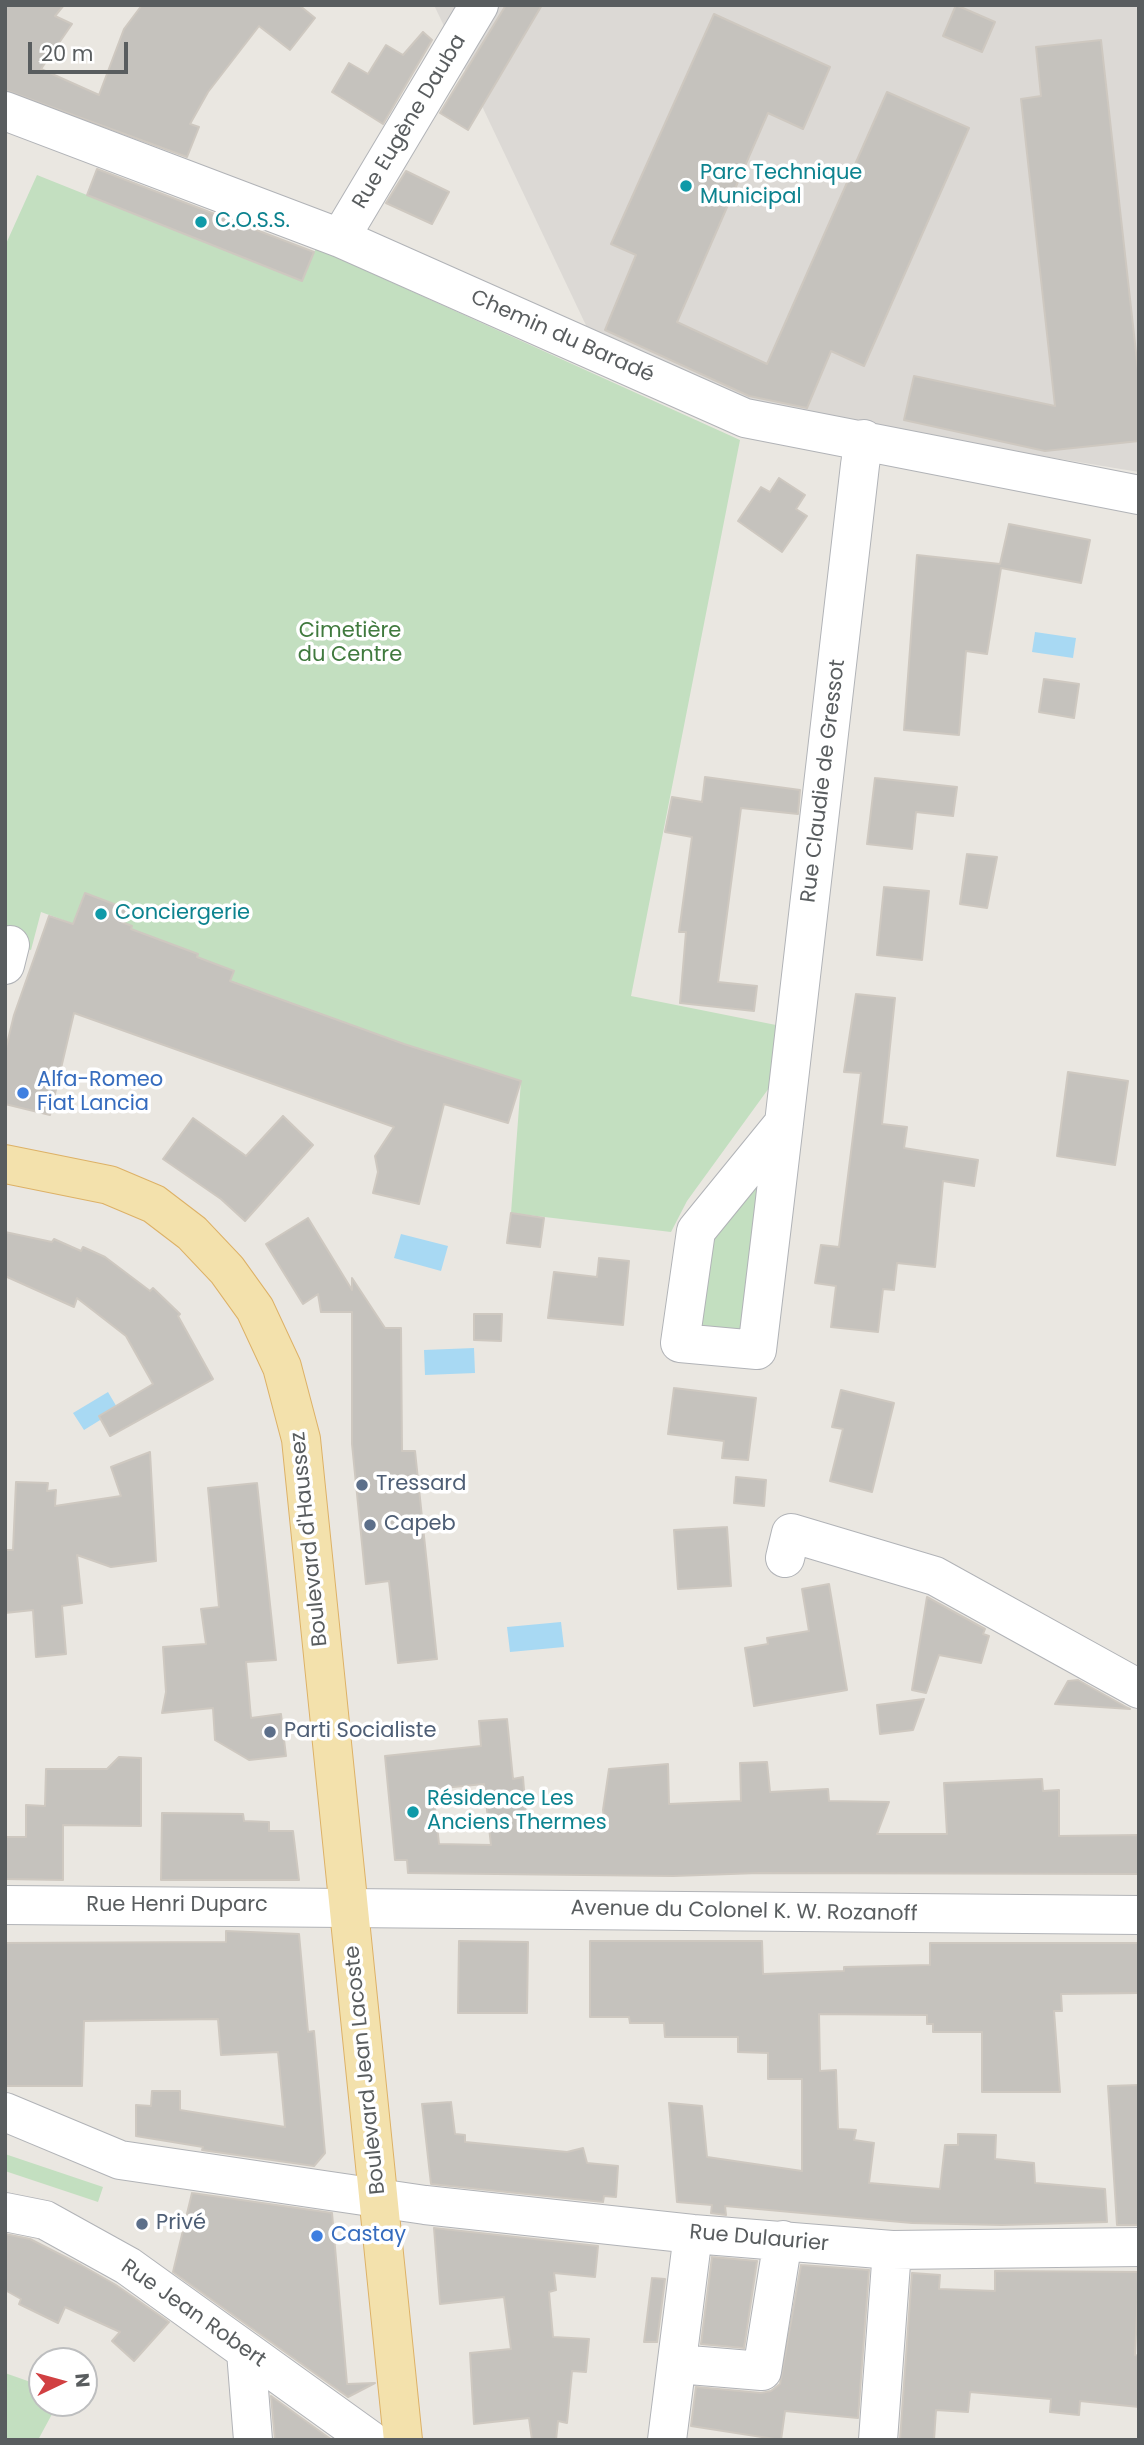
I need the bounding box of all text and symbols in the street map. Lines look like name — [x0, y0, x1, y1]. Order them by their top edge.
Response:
scale bar — [32, 28, 131, 72]
street label: Rue Eugène Dauba — [348, 30, 472, 214]
text: 20 m — [41, 39, 94, 68]
place label: Parc Technique Municipal — [700, 161, 862, 211]
marker: Parc Technique Municipal — [678, 178, 694, 194]
place label: C.O.S.S. — [215, 209, 290, 235]
marker: C.O.S.S. — [193, 214, 209, 230]
street label: Chemin du Baradé — [466, 285, 658, 389]
park label: Cimetière du Centre — [298, 619, 402, 669]
street label: Rue Claudie de Gressot — [797, 658, 851, 904]
place label: Conciergerie — [115, 901, 250, 927]
marker: Conciergerie — [93, 906, 109, 922]
place label: Alfa-Romeo Fiat Lancia — [37, 1068, 163, 1118]
marker: Alfa-Romeo Fiat Lancia — [15, 1085, 31, 1101]
street label: Boulevard d'Haussez — [286, 1430, 334, 1648]
place label: Tressard — [376, 1472, 466, 1498]
marker: Tressard — [354, 1477, 370, 1493]
place label: Capeb — [384, 1512, 456, 1538]
marker: Capeb — [362, 1517, 378, 1533]
place label: Parti Socialiste — [284, 1719, 436, 1745]
marker: Parti Socialiste — [262, 1724, 278, 1740]
place label: Résidence Les Anciens Thermes — [427, 1787, 607, 1837]
marker: Résidence Les Anciens Thermes — [405, 1804, 421, 1820]
street label: Rue Henri Duparc — [86, 1893, 268, 1919]
street label: Avenue du Colonel K. W. Rozanoff — [570, 1896, 918, 1928]
street label: Boulevard Jean Lacoste — [340, 1944, 392, 2196]
place label: Privé — [156, 2211, 206, 2237]
marker: Privé — [134, 2216, 150, 2232]
street label: Rue Dulaurier — [688, 2220, 830, 2258]
place label: Castay — [331, 2223, 406, 2249]
marker: Castay — [309, 2228, 325, 2244]
street label: Rue Jean Robert — [116, 2255, 270, 2373]
north arrow — [28, 2347, 98, 2417]
text: N — [68, 2372, 96, 2389]

